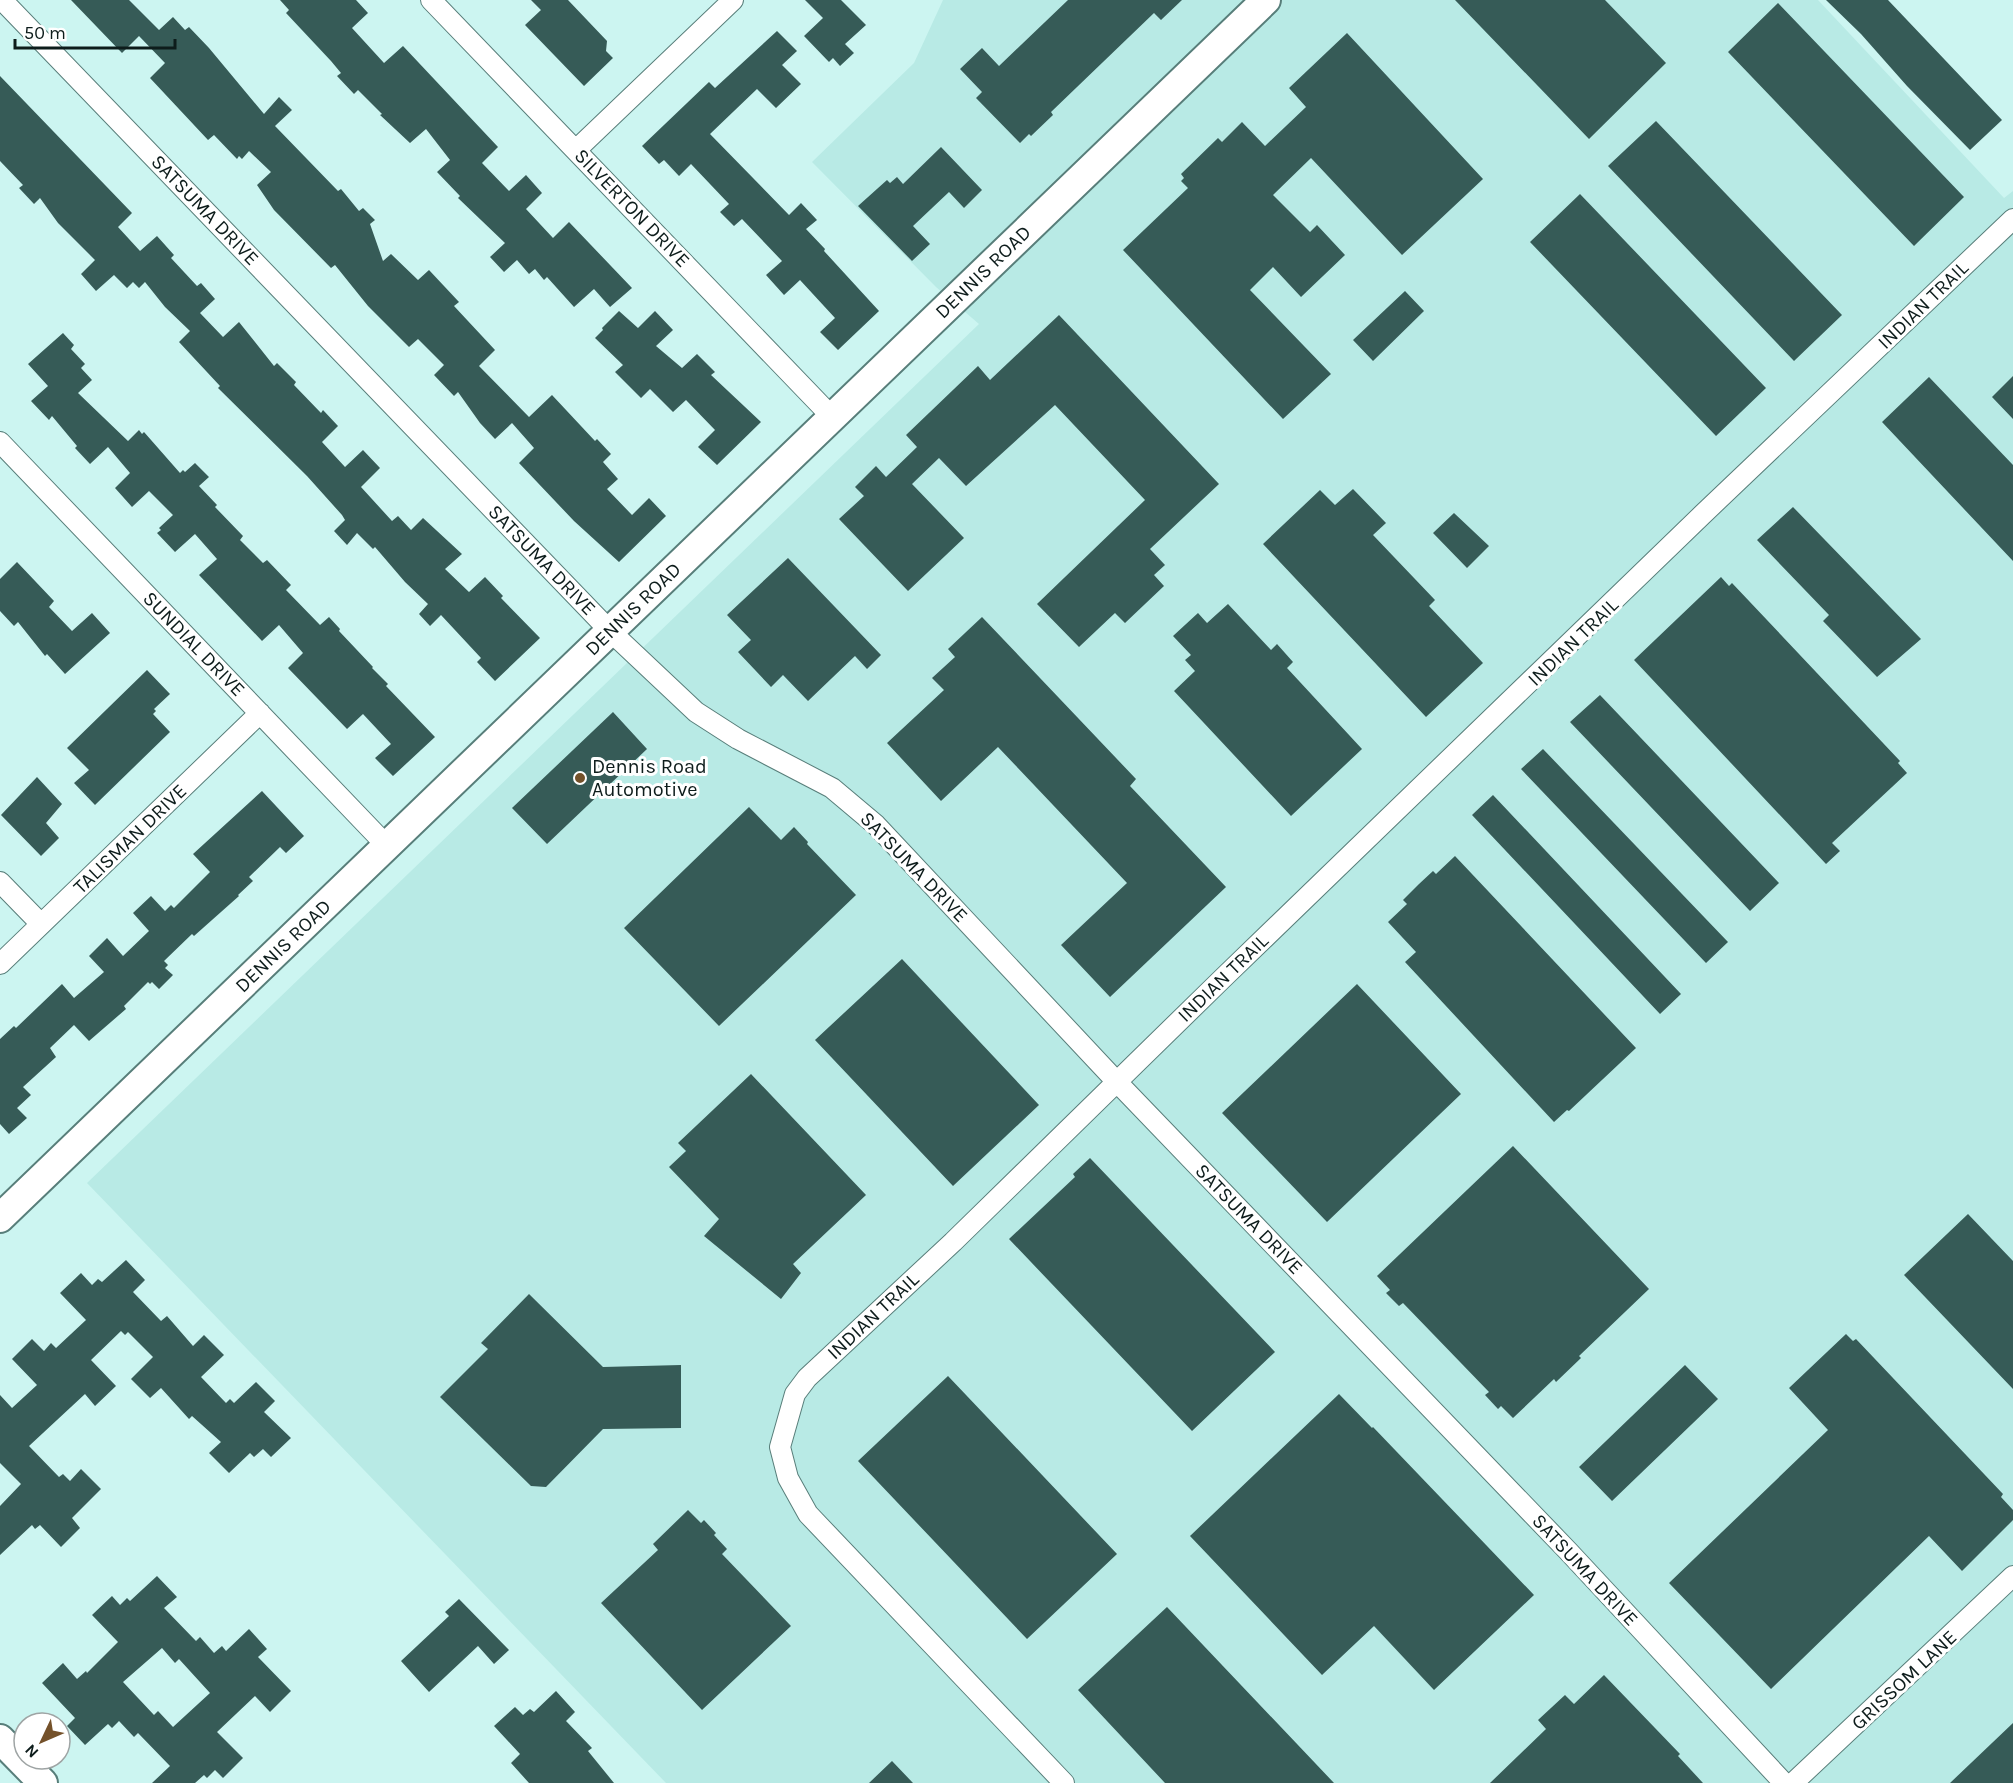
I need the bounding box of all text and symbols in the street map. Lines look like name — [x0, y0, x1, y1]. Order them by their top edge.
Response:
scale bar — [15, 12, 176, 50]
text: 50 m — [24, 22, 66, 44]
street label: SILVERTON DRIVE — [570, 144, 694, 272]
street label: SATSUMA DRIVE — [146, 150, 264, 270]
street label: DENNIS ROAD — [930, 221, 1036, 323]
street label: INDIAN TRAIL — [1873, 256, 1973, 354]
street label: SATSUMA DRIVE — [483, 500, 601, 620]
street label: DENNIS ROAD — [580, 558, 686, 660]
street label: SUNDIAL DRIVE — [138, 587, 250, 701]
street label: INDIAN TRAIL — [1523, 593, 1623, 691]
place label: Dennis Road Automotive — [592, 755, 707, 801]
marker: Dennis Road Automotive — [573, 771, 587, 785]
street label: TALISMAN DRIVE — [69, 779, 191, 899]
street label: SATSUMA DRIVE — [855, 807, 973, 927]
street label: DENNIS ROAD — [230, 895, 336, 997]
street label: INDIAN TRAIL — [1173, 929, 1273, 1027]
street label: SATSUMA DRIVE — [1190, 1159, 1308, 1279]
street label: INDIAN TRAIL — [822, 1267, 924, 1364]
street label: SATSUMA DRIVE — [1527, 1509, 1643, 1631]
street label: GRISSOM LANE — [1847, 1625, 1961, 1735]
north arrow — [12, 1711, 72, 1771]
text: N — [21, 1740, 42, 1762]

